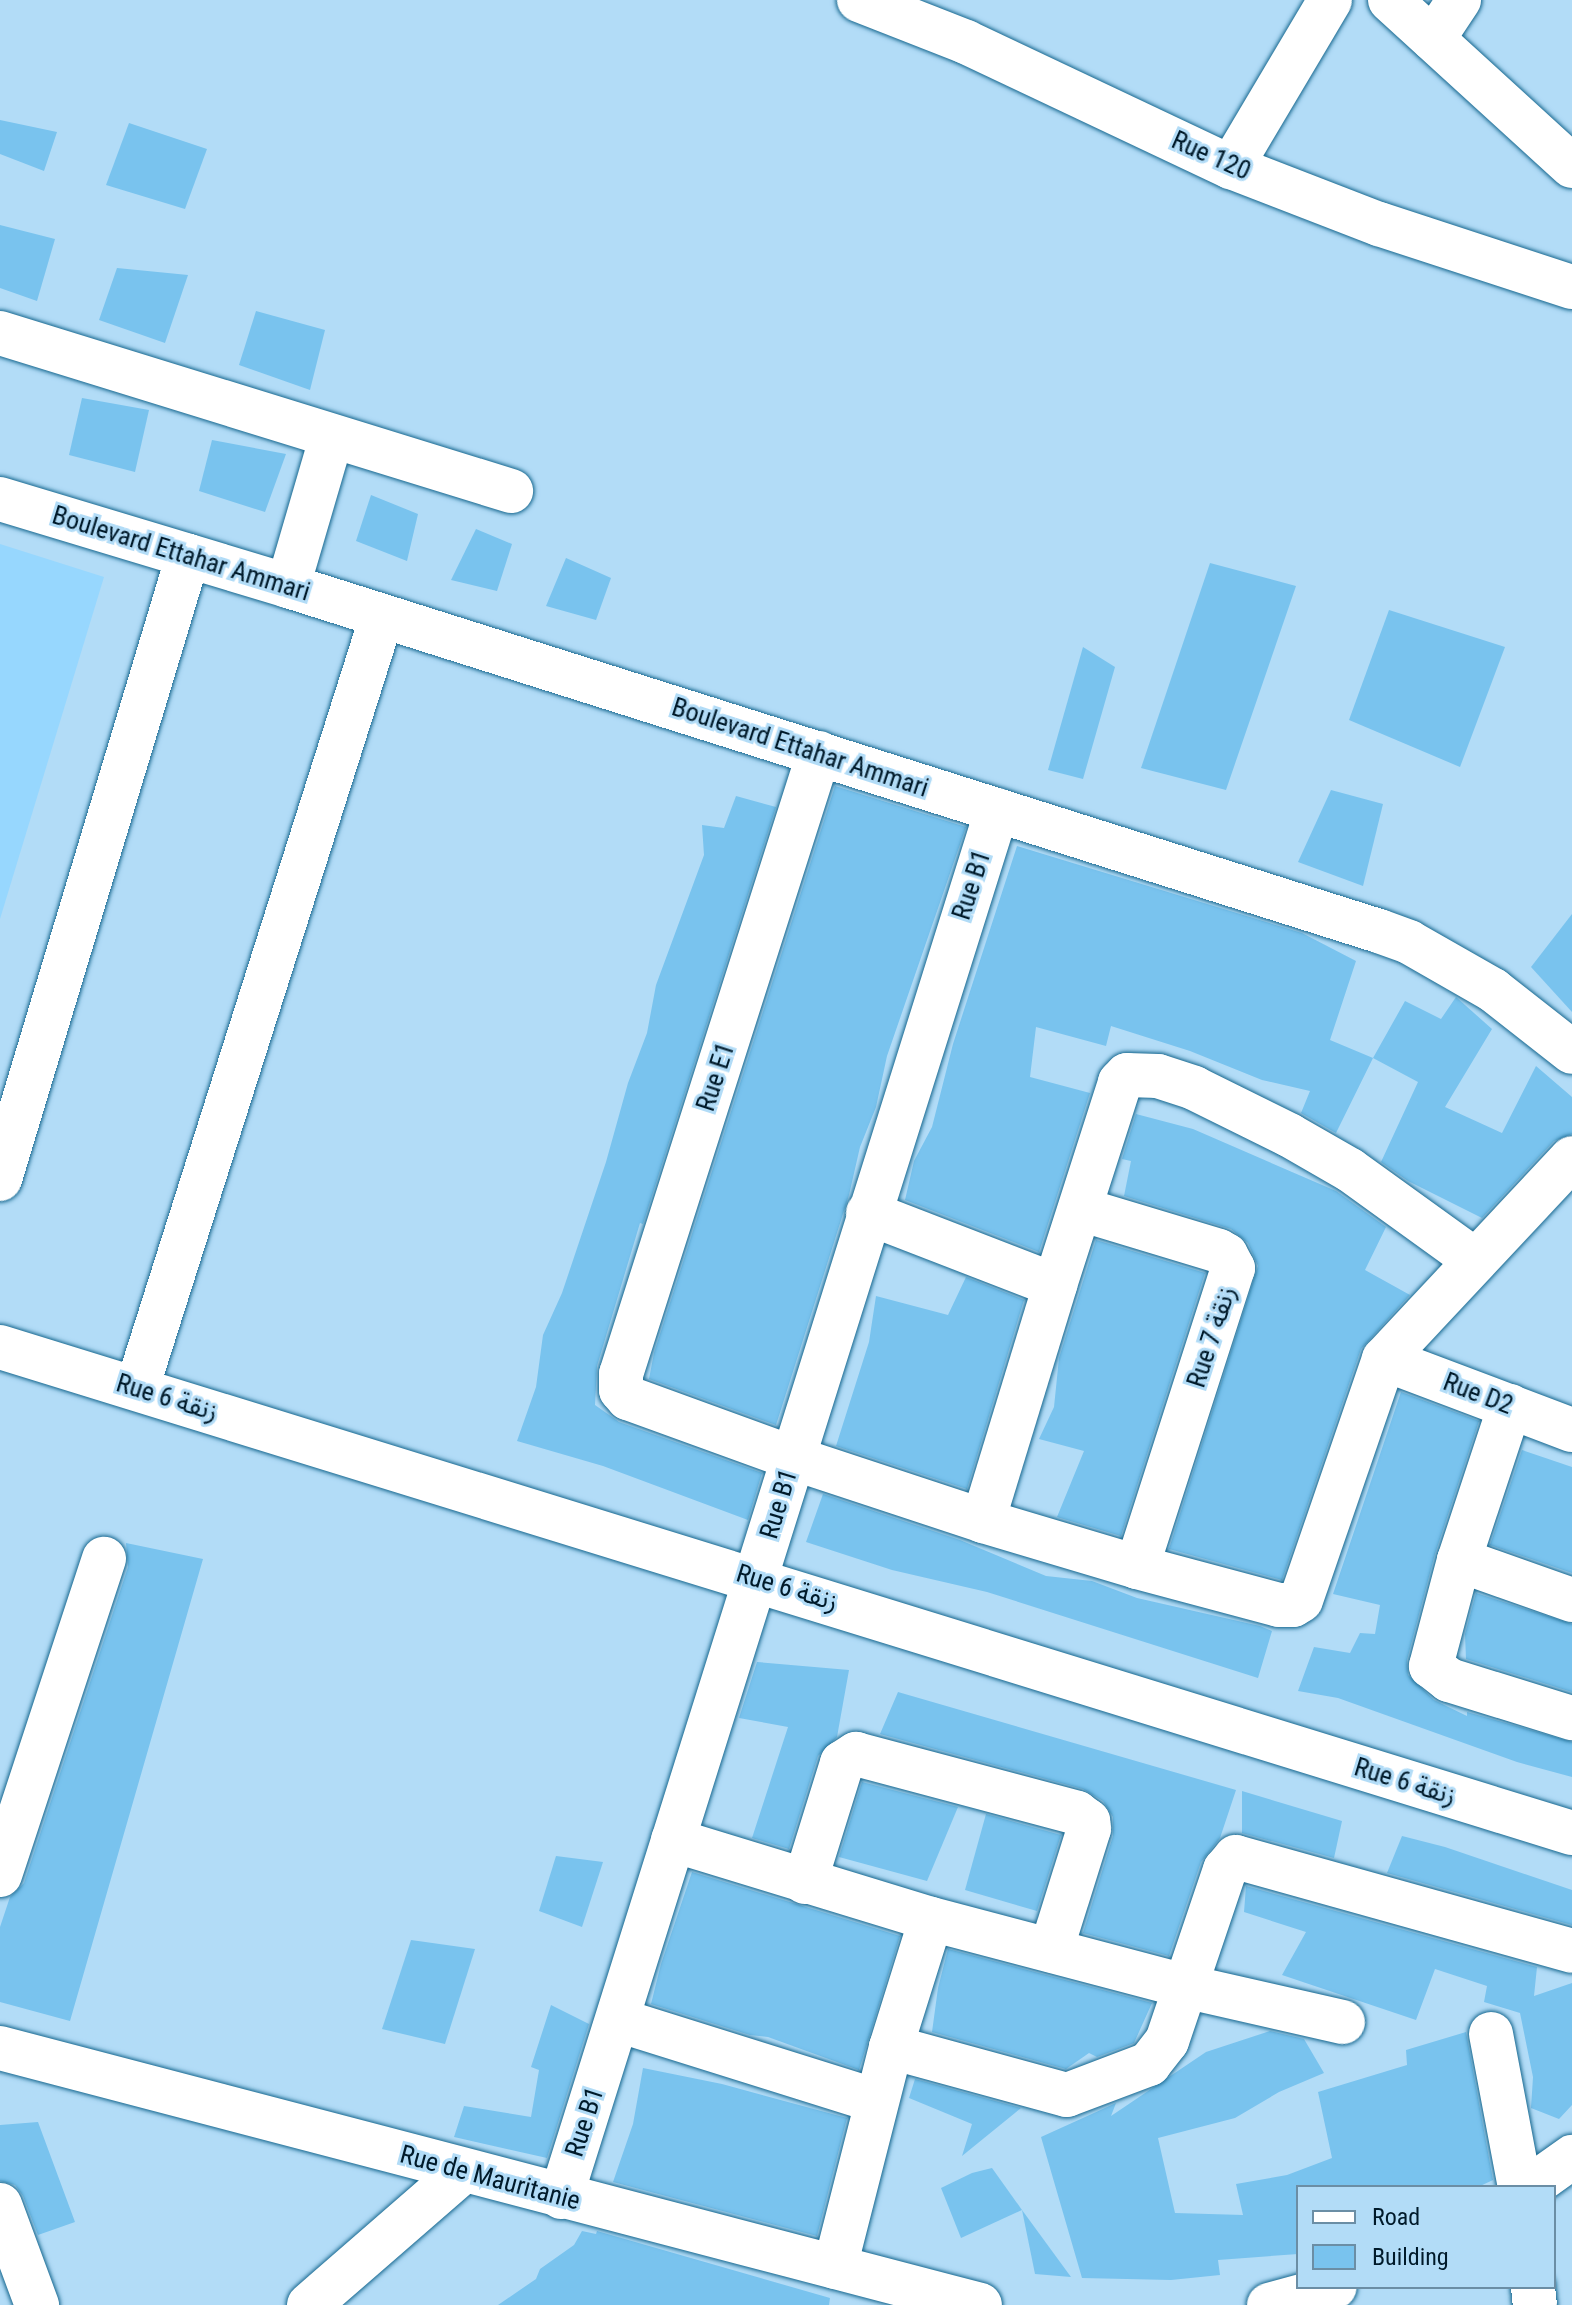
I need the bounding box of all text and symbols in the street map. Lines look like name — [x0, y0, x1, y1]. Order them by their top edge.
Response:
street label: Rue 120 — [1167, 125, 1255, 187]
street label: Boulevard Ettahar Ammari — [48, 500, 314, 608]
street label: Boulevard Ettahar Ammari — [668, 692, 932, 804]
street label: Rue B1 — [946, 846, 998, 924]
street label: Rue E1 — [690, 1039, 742, 1115]
street label: Rue 7 زنقة — [1181, 1282, 1243, 1392]
street label: Rue D2 — [1439, 1366, 1517, 1422]
street label: Rue 6 زنقة — [112, 1368, 222, 1428]
street label: Rue B1 — [754, 1465, 804, 1543]
street label: Rue 6 زنقة — [732, 1558, 842, 1618]
street label: Rue 6 زنقة — [1350, 1752, 1460, 1812]
street label: Rue B1 — [559, 2083, 611, 2161]
street label: Rue de Mauritanie — [397, 2139, 583, 2217]
legend — [1296, 2185, 1556, 2289]
text: Road — [1372, 2203, 1420, 2231]
text: Building — [1372, 2243, 1449, 2271]

